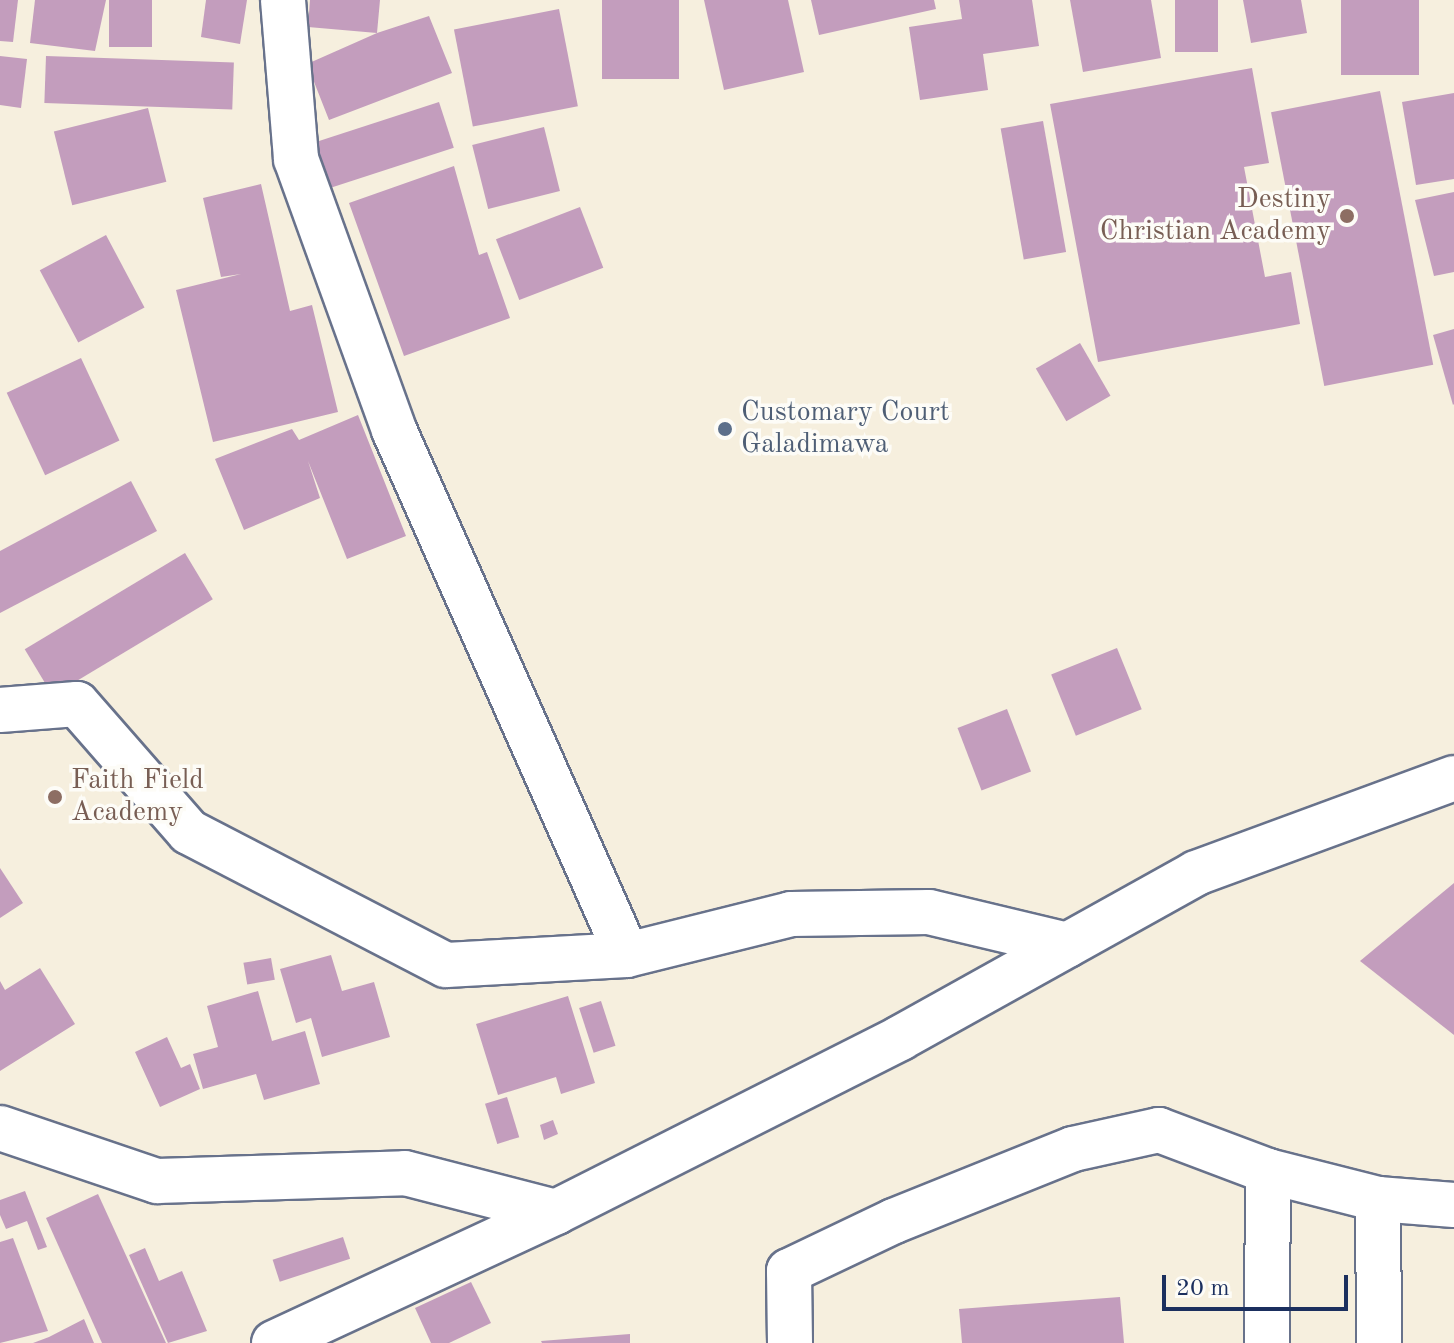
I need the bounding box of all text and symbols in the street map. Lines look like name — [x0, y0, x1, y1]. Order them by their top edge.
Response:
place label: Destiny Christian Academy — [1100, 183, 1331, 249]
marker: Destiny Christian Academy — [1338, 207, 1356, 225]
place label: Customary Court Galadimawa — [741, 396, 950, 462]
marker: Customary Court Galadimawa — [716, 420, 734, 438]
place label: Faith Field Academy — [71, 764, 204, 830]
marker: Faith Field Academy — [46, 788, 64, 806]
scale bar — [1166, 1259, 1352, 1309]
text: 20 m — [1176, 1277, 1230, 1301]

